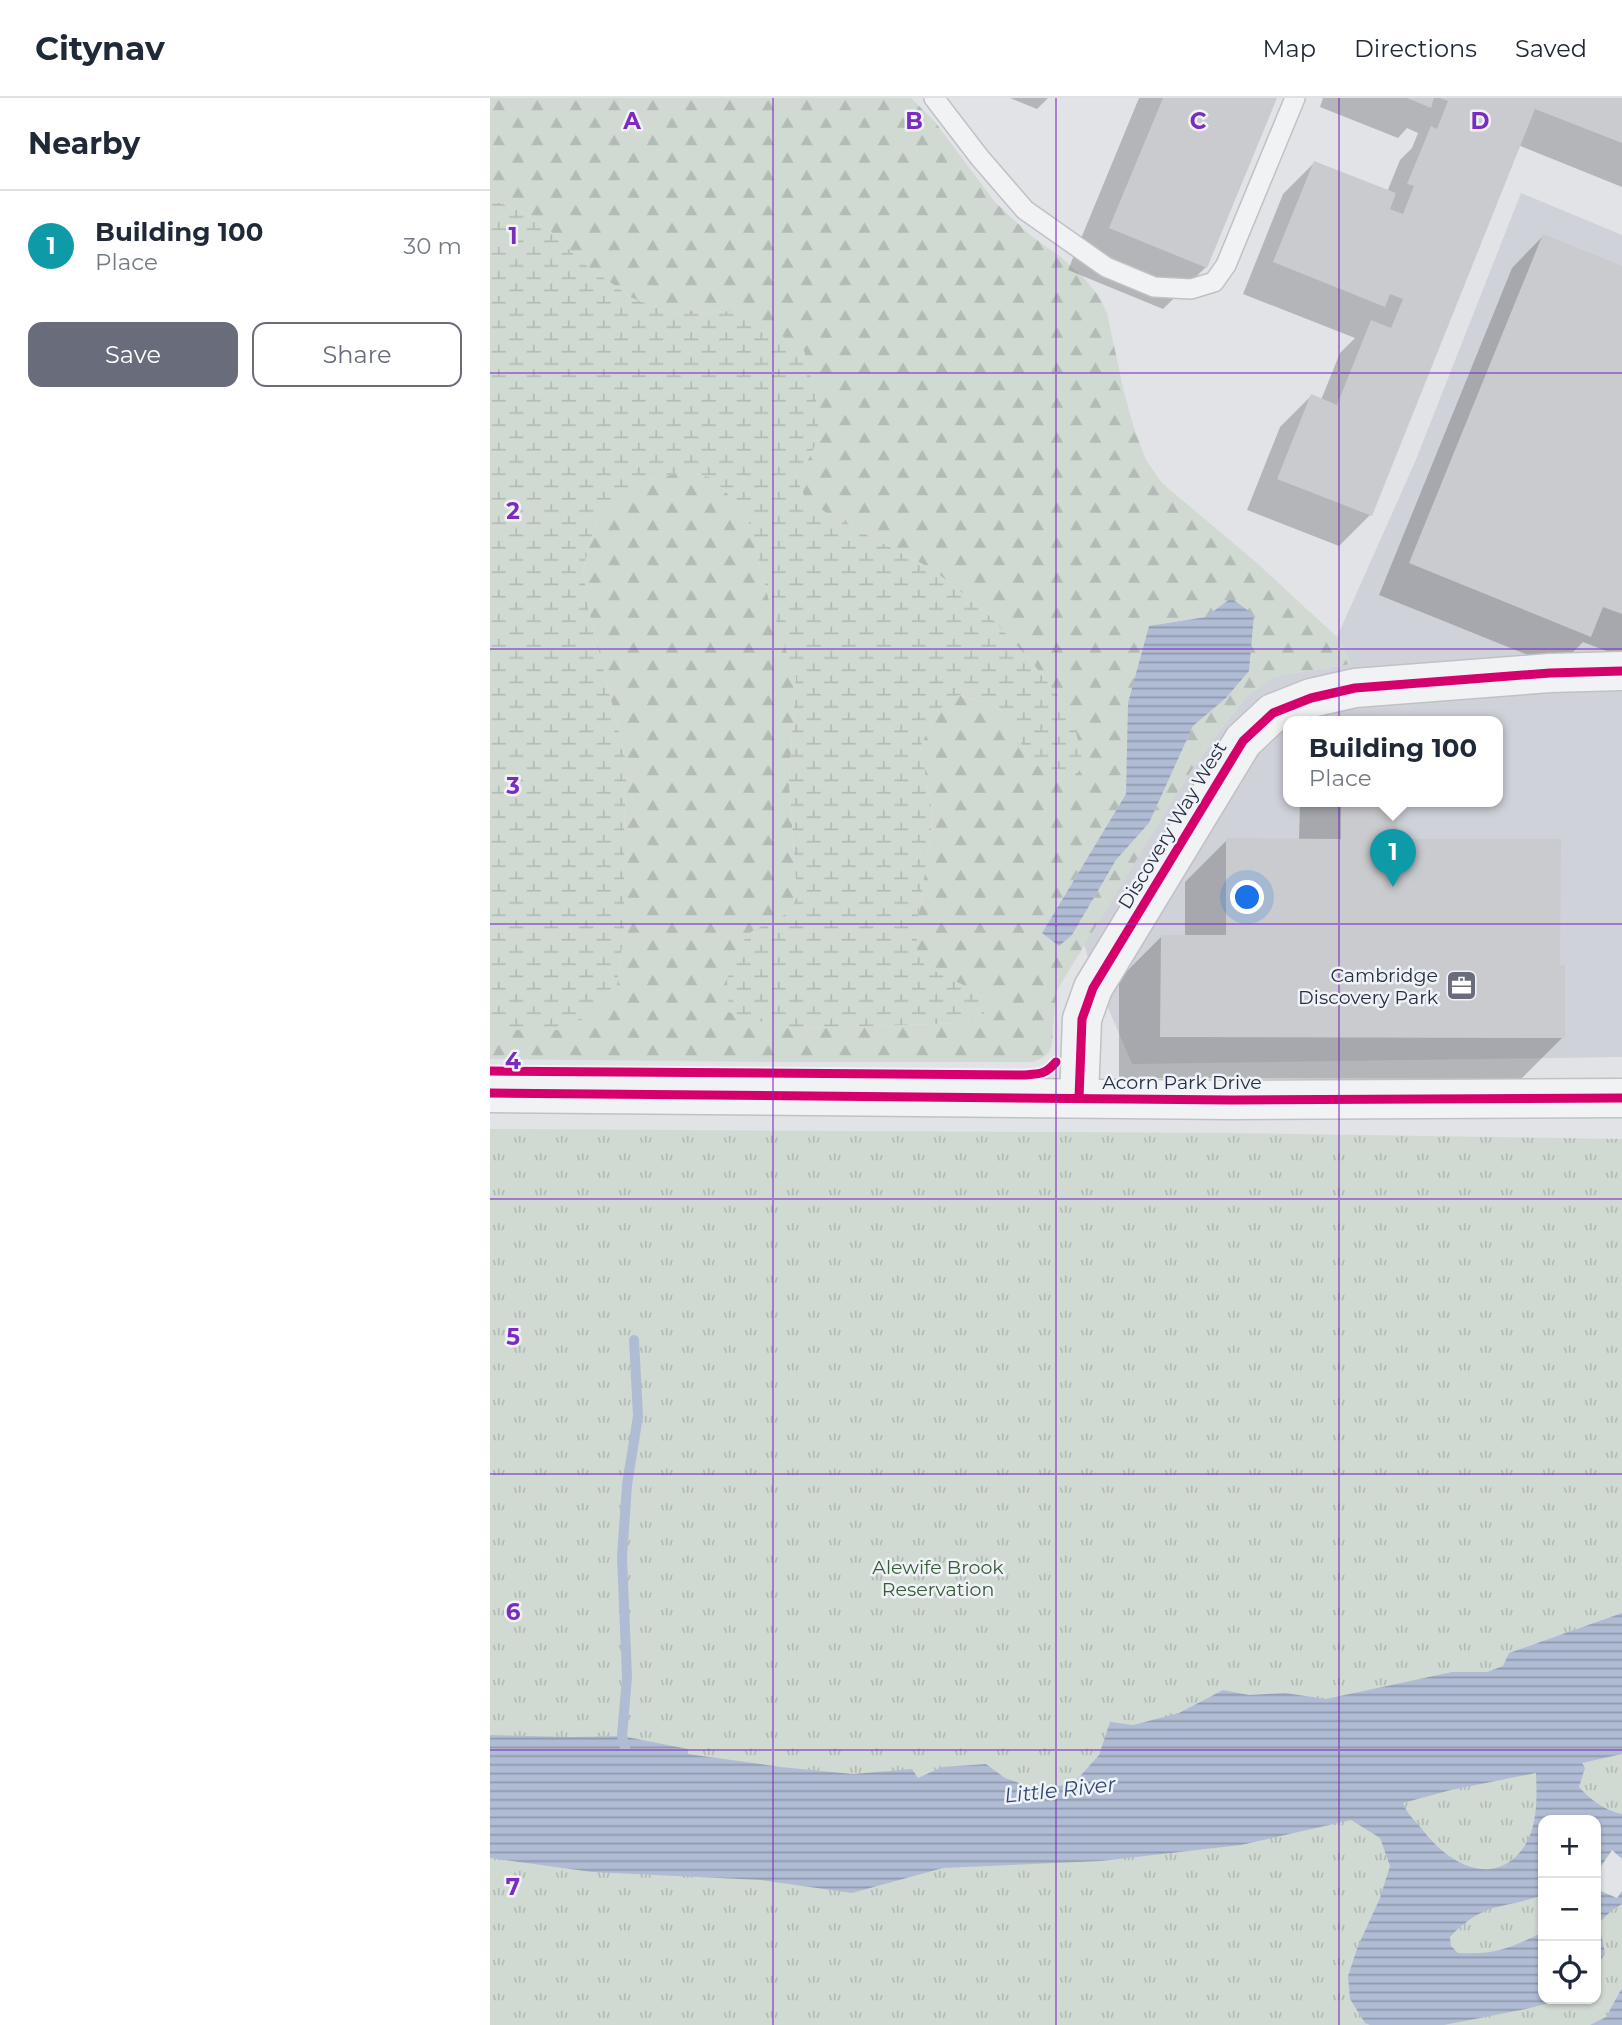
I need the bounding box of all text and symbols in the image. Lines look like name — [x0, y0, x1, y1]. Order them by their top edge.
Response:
text: Citynav — [35, 28, 165, 68]
text: Map — [1263, 34, 1316, 63]
text: Directions — [1354, 34, 1477, 63]
text: Saved — [1515, 34, 1587, 63]
text: A — [622, 107, 641, 135]
text: B — [905, 107, 923, 135]
text: C — [1190, 107, 1207, 135]
text: D — [1471, 107, 1490, 135]
text: Nearby — [28, 125, 140, 162]
text: Building 100 — [95, 216, 263, 248]
text: 1 — [508, 222, 518, 250]
text: 1 — [46, 232, 56, 260]
text: 30 m — [403, 232, 462, 260]
text: Place — [95, 248, 158, 276]
button: Save — [28, 322, 238, 387]
button: Share — [252, 322, 462, 387]
text: 2 — [506, 497, 520, 525]
popup — [1283, 716, 1503, 807]
text: Building 100 — [1309, 732, 1477, 764]
street label: Discovery Way West — [1113, 737, 1232, 913]
text: Place — [1309, 764, 1372, 792]
text: 3 — [505, 772, 520, 800]
pin: 1 — [1370, 829, 1416, 887]
your location — [1230, 880, 1264, 914]
place label: Cambridge Discovery Park — [1298, 964, 1439, 1009]
office icon: Cambridge Discovery Park — [1444, 969, 1478, 1003]
text: 4 — [505, 1047, 521, 1075]
street label: Acorn Park Drive — [1102, 1071, 1262, 1094]
text: 5 — [506, 1323, 520, 1351]
park label: Alewife Brook Reservation — [872, 1556, 1004, 1601]
text: 6 — [506, 1598, 521, 1626]
water label: Little River — [1003, 1771, 1117, 1808]
map controls — [1538, 1815, 1601, 2004]
button: + — [1538, 1815, 1601, 1878]
text: 7 — [506, 1873, 520, 1901]
button: − — [1538, 1878, 1601, 1941]
button: locate — [1538, 1941, 1601, 2004]

